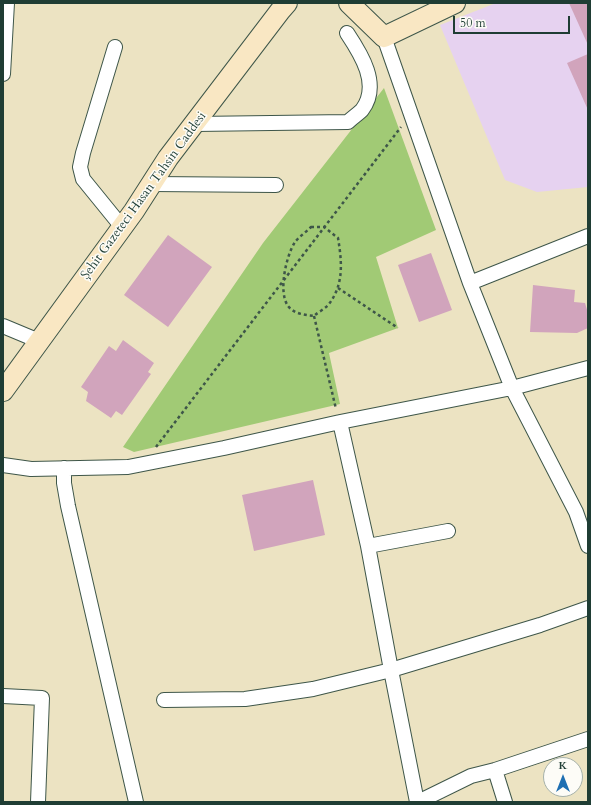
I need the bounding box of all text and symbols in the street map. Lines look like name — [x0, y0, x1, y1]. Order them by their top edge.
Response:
scale bar — [455, 8, 572, 34]
text: 50 m — [460, 15, 486, 31]
street label: Şehit Gazeteci Hasan Tahsin Caddesi — [78, 109, 210, 283]
north arrow — [543, 757, 583, 797]
text: K — [559, 758, 567, 773]

